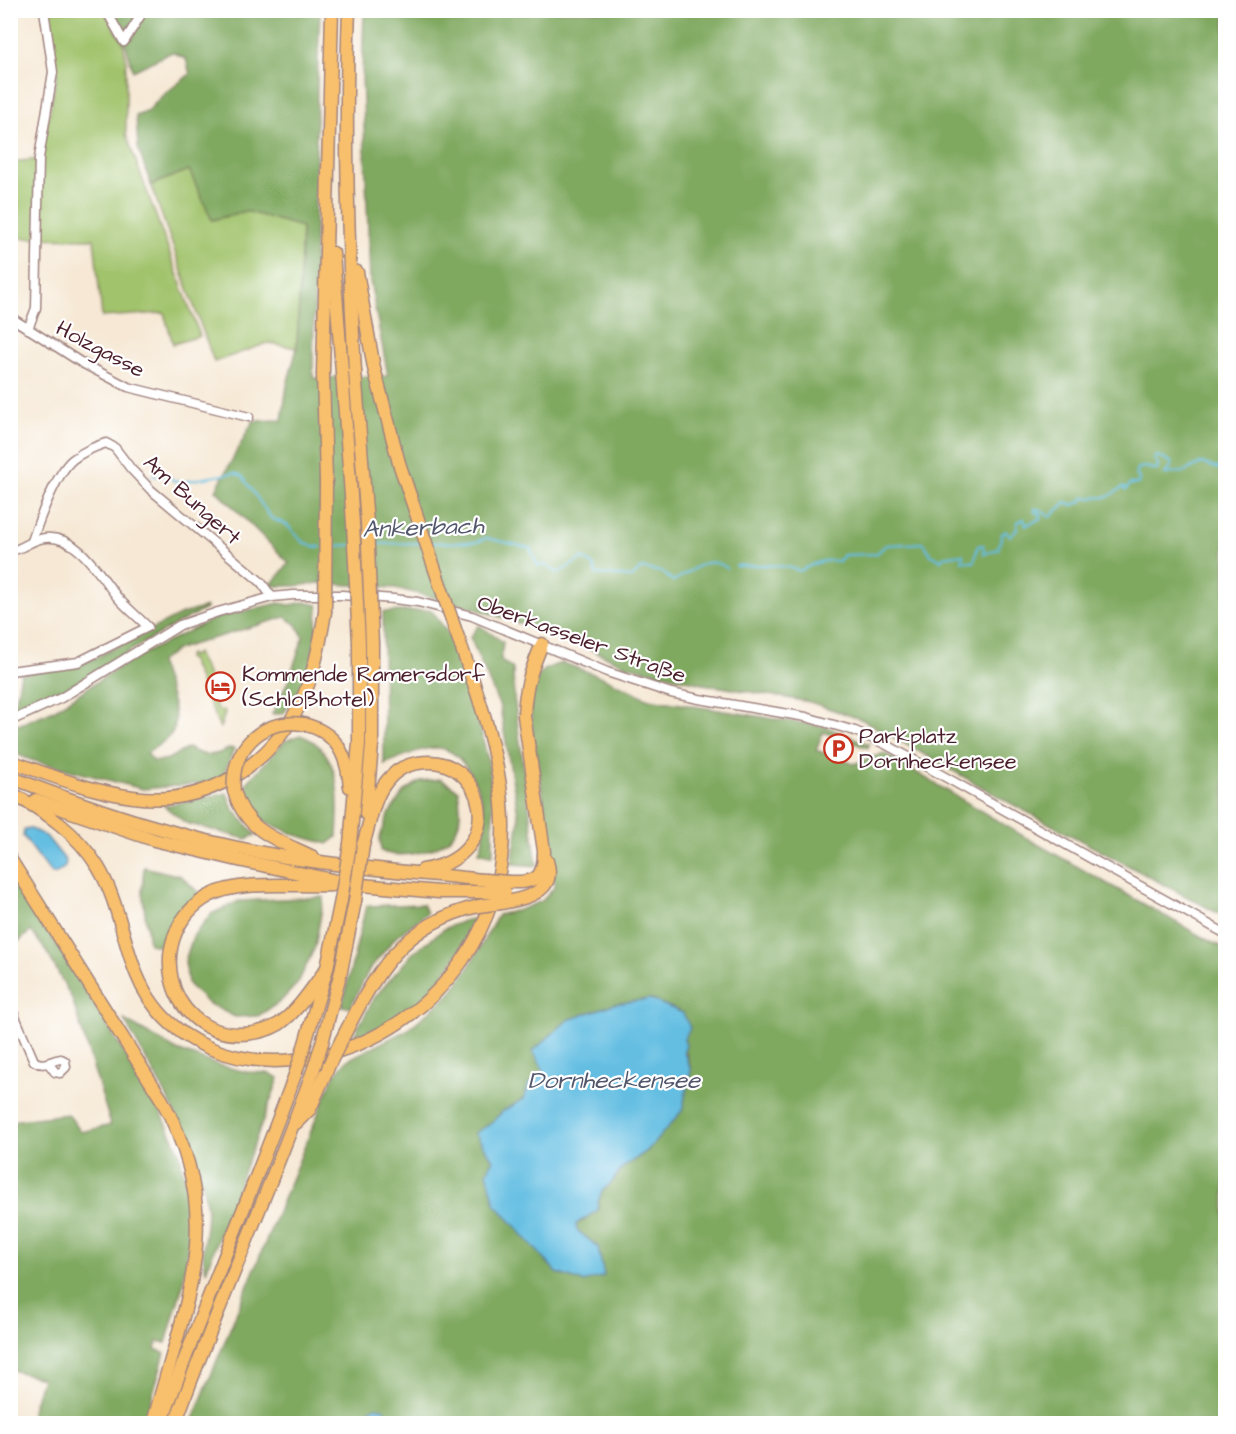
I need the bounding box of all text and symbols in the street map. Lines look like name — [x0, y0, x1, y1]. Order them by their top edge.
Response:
street label: Holzgasse — [50, 313, 150, 387]
street label: Am Bungert — [136, 448, 248, 553]
water label: Ankerbach — [362, 509, 485, 547]
street label: Oberkasseler Straße — [473, 587, 690, 692]
place label: Kommende Ramersdorf (Schloßhotel) — [242, 659, 486, 715]
hotel icon: Kommende Ramersdorf (Schloßhotel) — [205, 670, 237, 702]
place label: Parkplatz Dornheckensee — [859, 721, 1017, 777]
parking icon: Parkplatz Dornheckensee — [822, 732, 854, 764]
water label: Dornheckensee — [528, 1064, 701, 1098]

